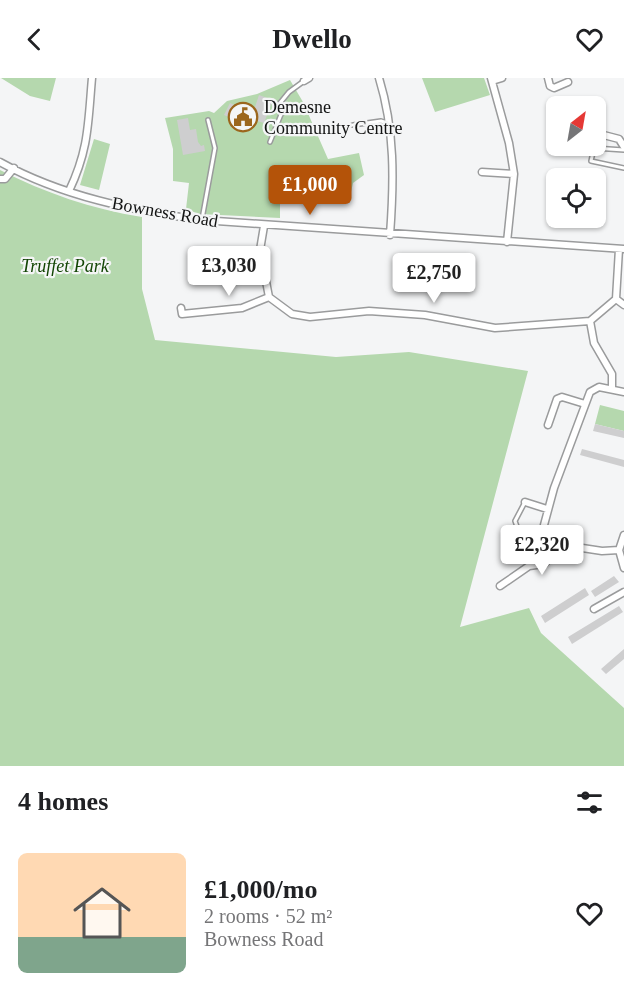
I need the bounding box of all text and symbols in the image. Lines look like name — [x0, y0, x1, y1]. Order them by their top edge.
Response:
icon: back — [18, 23, 51, 56]
icon: heart — [573, 23, 606, 56]
text: Dwello — [272, 24, 352, 54]
north arrow — [546, 96, 606, 156]
map controls — [546, 96, 606, 228]
place label: Demesne Community Centre — [264, 97, 403, 138]
public building icon: Demesne Community Centre — [227, 101, 259, 133]
pin: £1,000 — [261, 165, 359, 216]
button: locate — [546, 168, 606, 228]
text: £1,000 — [283, 173, 338, 195]
street label: Bowness Road — [110, 193, 220, 231]
pin: £3,030 — [180, 246, 278, 297]
pin: £2,750 — [385, 253, 483, 304]
text: £3,030 — [202, 254, 257, 276]
park label: Truffet Park — [21, 256, 110, 276]
text: £2,750 — [407, 261, 462, 283]
pin: £2,320 — [493, 525, 591, 576]
text: £2,320 — [515, 533, 570, 555]
icon: filters — [573, 786, 606, 819]
text: 4 homes — [18, 787, 108, 816]
text: £1,000/mo — [204, 875, 317, 904]
icon: home — [66, 877, 138, 949]
icon: heart — [573, 897, 606, 930]
text: 2 rooms · 52 m² — [204, 905, 332, 927]
text: Bowness Road — [204, 928, 323, 950]

